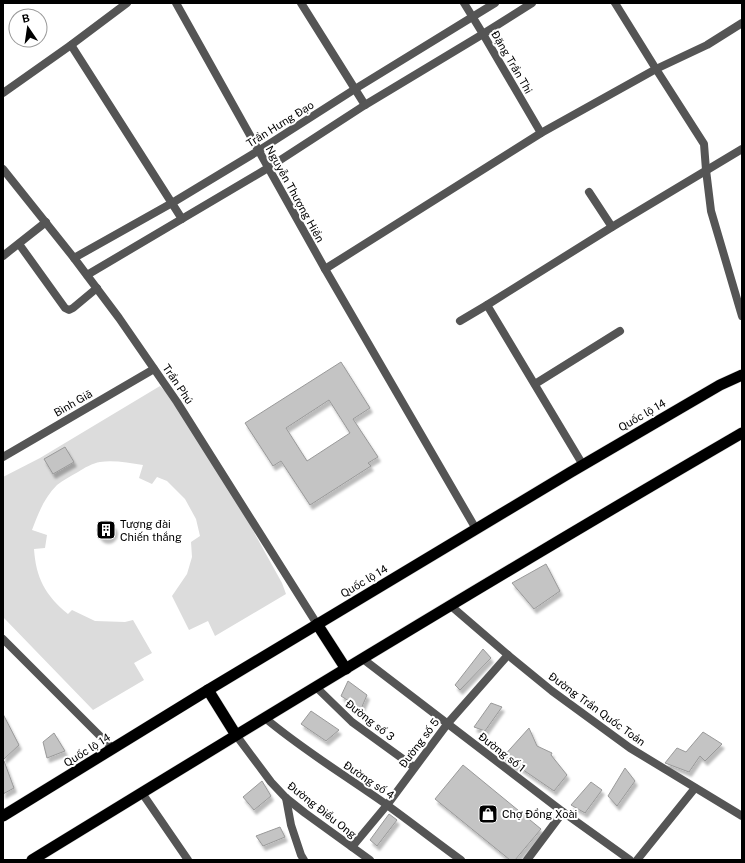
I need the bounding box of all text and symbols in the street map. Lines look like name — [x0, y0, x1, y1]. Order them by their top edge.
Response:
north arrow — [8, 8, 48, 48]
text: B — [21, 11, 31, 25]
street label: Đặng Trần Thi — [489, 28, 535, 96]
street label: Trần Hưng Đạo — [244, 99, 316, 149]
street label: Nguyễn Thượng Hiền — [263, 144, 327, 244]
street label: Trần Phú — [160, 362, 196, 406]
street label: Bình Giã — [52, 387, 94, 419]
street label: Quốc lộ 14 — [616, 397, 668, 433]
place label: Tượng đài Chiến thắng — [120, 518, 182, 543]
building icon: Tượng đài Chiến thắng — [95, 519, 117, 541]
street label: Quốc lộ 14 — [338, 562, 390, 600]
street label: Đường Trần Quốc Toản — [546, 670, 648, 748]
street label: Đường số 3 — [343, 697, 397, 743]
street label: Đường số 5 — [397, 716, 441, 770]
street label: Đường số 1 — [476, 730, 528, 774]
street label: Quốc lộ 14 — [61, 731, 113, 769]
street label: Đường số 4 — [341, 759, 397, 801]
street label: Đường Điểu Ong — [285, 779, 359, 841]
shop icon: Chợ Đồng Xoài — [477, 803, 499, 825]
place label: Chợ Đồng Xoài — [502, 808, 577, 820]

